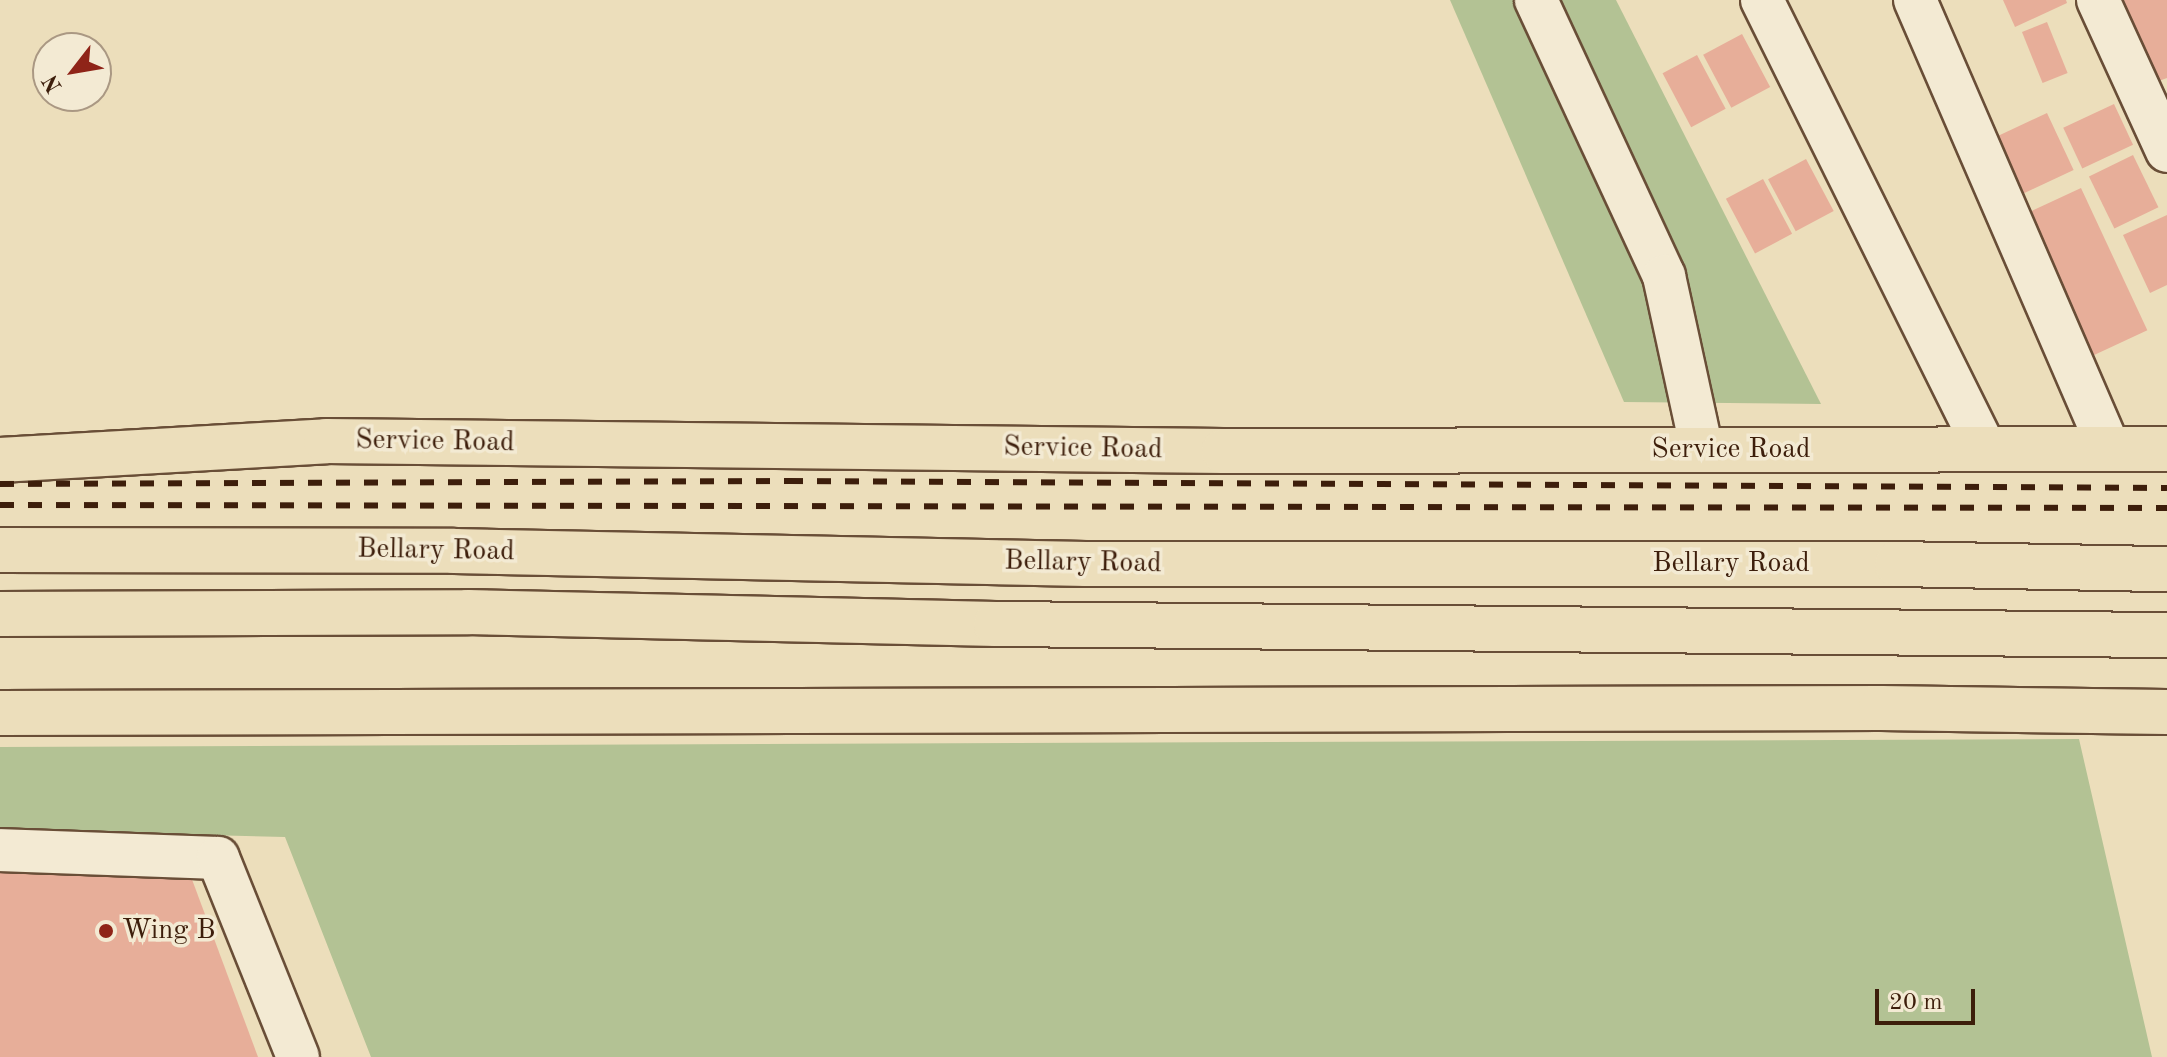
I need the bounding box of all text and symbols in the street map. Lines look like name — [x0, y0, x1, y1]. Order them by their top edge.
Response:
north arrow — [32, 32, 112, 112]
text: N — [39, 70, 67, 96]
street label: Service Road — [355, 424, 515, 460]
street label: Service Road — [1003, 431, 1163, 467]
street label: Service Road — [1651, 433, 1811, 467]
street label: Bellary Road — [357, 533, 515, 569]
street label: Bellary Road — [1004, 545, 1162, 581]
street label: Bellary Road — [1652, 547, 1810, 581]
place label: Wing B — [122, 914, 216, 948]
marker: Wing B — [97, 922, 115, 940]
scale bar — [1879, 973, 1979, 1023]
text: 20 m — [1889, 991, 1943, 1015]

